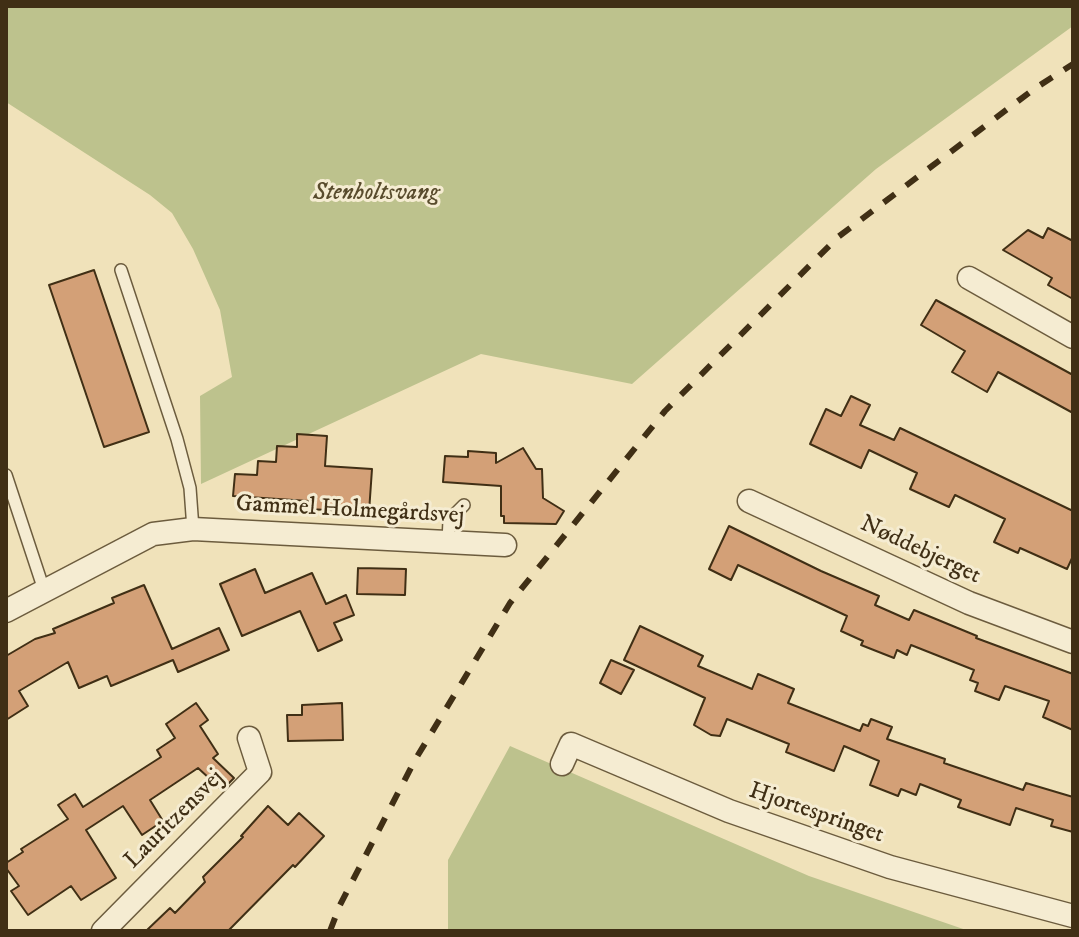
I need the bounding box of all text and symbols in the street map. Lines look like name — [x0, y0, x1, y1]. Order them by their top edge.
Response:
park label: Stenholtsvang — [313, 180, 439, 208]
street label: Gammel Holmegårdsvej — [235, 491, 465, 531]
street label: Nøddebjerget — [855, 510, 985, 592]
street label: Lauritzensvej — [119, 764, 231, 876]
street label: Hjortespringet — [745, 777, 887, 851]

